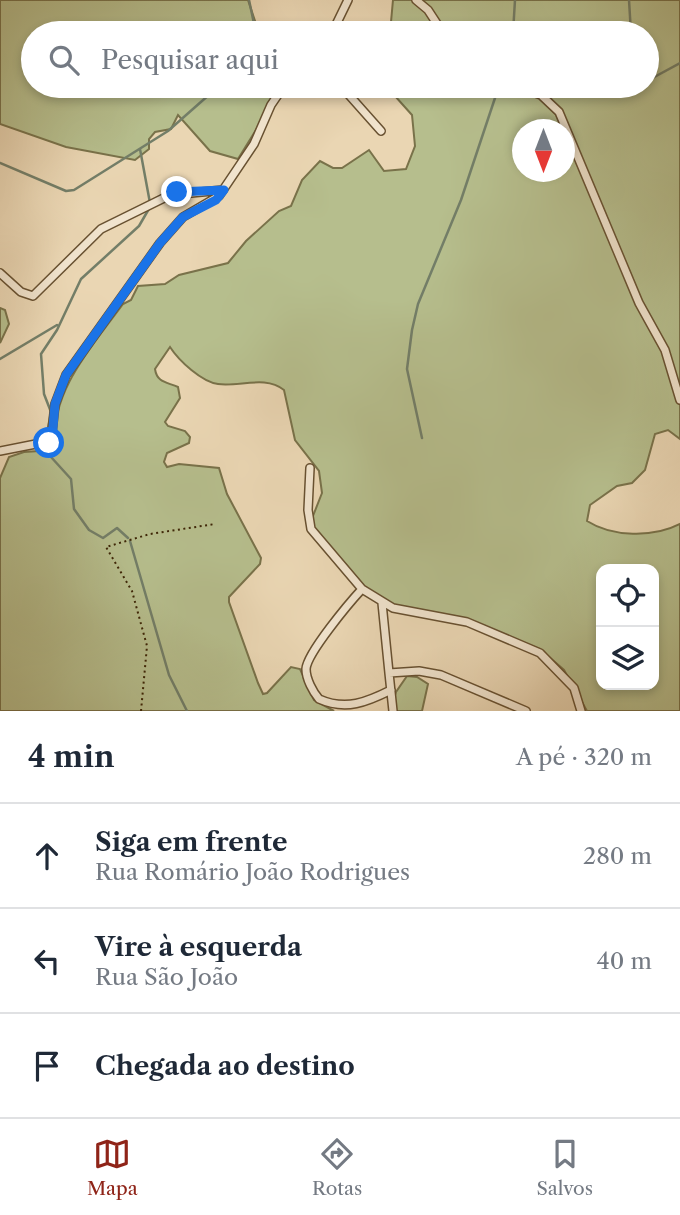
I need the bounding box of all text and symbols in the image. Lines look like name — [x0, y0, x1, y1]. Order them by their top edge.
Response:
search box — [21, 21, 659, 98]
icon: search — [45, 41, 83, 79]
text: Pesquisar aqui — [101, 44, 279, 76]
north arrow — [512, 119, 575, 182]
route end — [161, 176, 192, 207]
route start — [33, 427, 64, 458]
map controls — [596, 564, 659, 690]
button: locate — [596, 564, 659, 627]
button: layers — [596, 627, 659, 690]
text: 4 min — [28, 738, 114, 775]
text: A pé · 320 m — [516, 743, 652, 771]
text: Siga em frente — [95, 826, 288, 858]
icon: ahead — [28, 837, 66, 875]
text: 280 m — [583, 842, 652, 870]
text: Rua Romário João Rodrigues — [95, 858, 410, 886]
text: Vire à esquerda — [95, 931, 302, 963]
icon: left — [28, 942, 66, 980]
text: 40 m — [597, 947, 652, 975]
text: Rua São João — [95, 963, 238, 991]
icon: arrive — [28, 1047, 66, 1085]
text: Chegada ao destino — [95, 1050, 355, 1082]
tab: Mapa — [87, 1135, 138, 1200]
tab: Rotas — [312, 1135, 362, 1200]
tab: Salvos — [536, 1135, 593, 1200]

